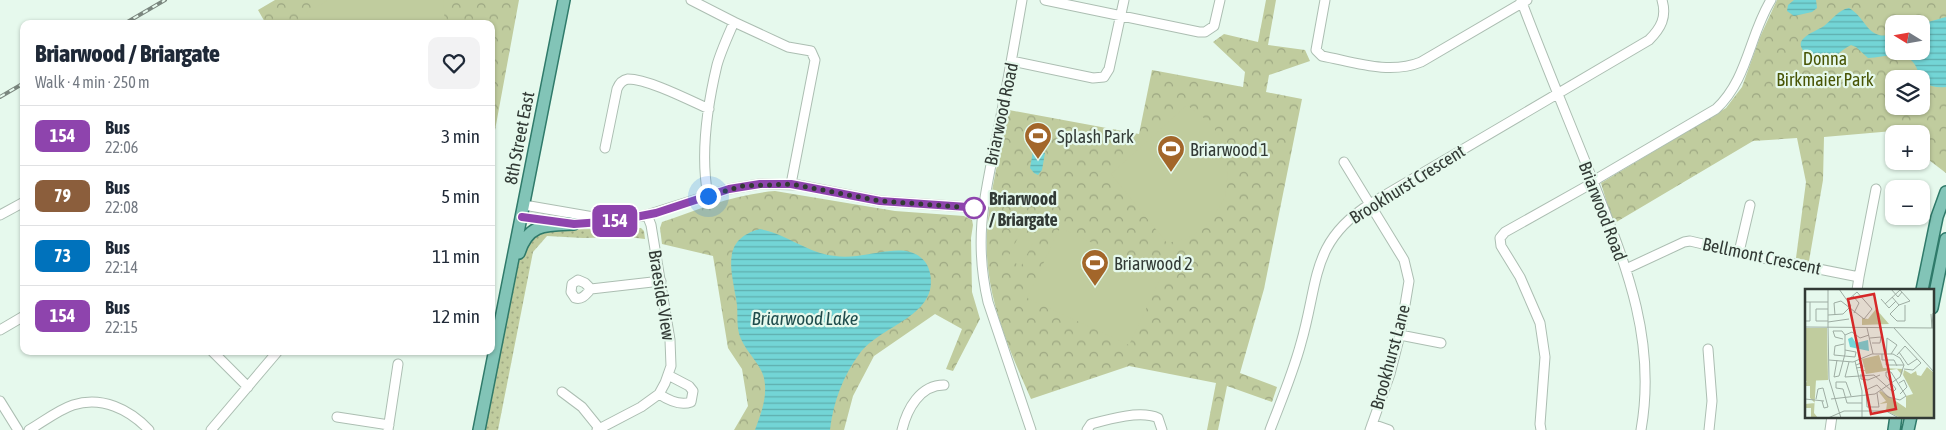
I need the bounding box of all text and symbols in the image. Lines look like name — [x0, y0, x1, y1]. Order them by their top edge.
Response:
north arrow — [1885, 15, 1930, 60]
map controls — [1885, 15, 1930, 225]
button: heart — [428, 37, 480, 89]
text: Briarwood / Briargate — [35, 40, 220, 67]
park label: Donna Birkmaier Park — [1776, 48, 1874, 90]
street label: Briarwood Road — [980, 61, 1022, 167]
button: layers — [1885, 70, 1930, 115]
text: Walk · 4 min · 250 m — [35, 73, 149, 91]
street label: 8th Street East — [500, 90, 538, 186]
text: Bus — [105, 116, 130, 138]
sports icon: Splash Park — [1023, 121, 1053, 160]
text: 154 — [50, 125, 75, 146]
text: 3 min — [441, 125, 480, 147]
button: + — [1885, 125, 1930, 170]
place label: Splash Park — [1057, 126, 1134, 147]
sports icon: Briarwood 1 — [1156, 134, 1186, 173]
text: 22:06 — [105, 138, 138, 156]
place label: Briarwood 1 — [1190, 139, 1269, 160]
street label: Brookhurst Crescent — [1345, 140, 1469, 228]
street label: Briarwood Road — [1574, 158, 1632, 264]
text: Bus — [105, 176, 130, 198]
button: − — [1885, 180, 1930, 225]
your location — [696, 184, 721, 209]
text: 79 — [54, 185, 71, 206]
text: 5 min — [441, 185, 480, 207]
place label: Briarwood / Briargate — [989, 188, 1058, 230]
marker: Briarwood / Briargate — [963, 197, 985, 219]
text: 22:08 — [105, 198, 138, 216]
line badge: 154 — [586, 205, 644, 237]
text: 154 — [602, 210, 628, 231]
street label: Bellmont Crescent — [1701, 233, 1823, 279]
text: Bus — [105, 236, 130, 258]
text: 73 — [54, 245, 71, 266]
text: 11 min — [432, 245, 480, 267]
street label: Braeside View — [644, 248, 680, 342]
sports icon: Briarwood 2 — [1080, 248, 1110, 287]
place label: Briarwood 2 — [1114, 253, 1193, 274]
text: 22:14 — [105, 258, 138, 276]
inset map — [1805, 289, 1934, 418]
text: Bus — [105, 296, 130, 318]
street label: Brookhurst Lane — [1366, 302, 1414, 412]
text: 154 — [50, 305, 75, 326]
text: 12 min — [432, 305, 480, 327]
water label: Briarwood Lake — [752, 307, 858, 329]
text: 22:15 — [105, 318, 138, 336]

